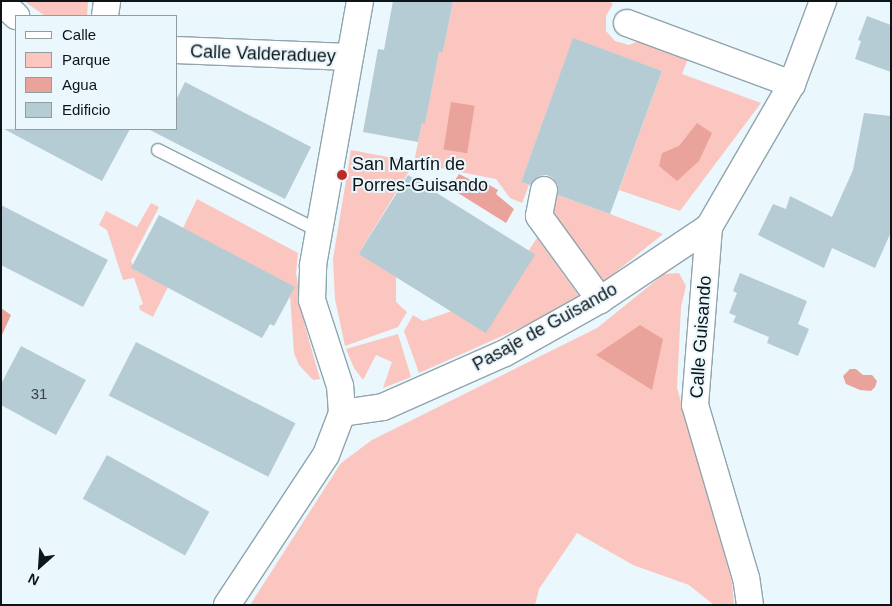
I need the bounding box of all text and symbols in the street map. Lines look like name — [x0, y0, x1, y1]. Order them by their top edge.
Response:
legend — [15, 15, 178, 130]
text: Calle — [62, 26, 96, 43]
street label: Calle Valderaduey — [190, 41, 336, 67]
text: Parque — [62, 51, 110, 68]
text: Agua — [62, 76, 97, 93]
text: Edificio — [62, 101, 110, 118]
place label: San Martín de Porres-Guisando — [352, 154, 488, 196]
marker: San Martín de Porres-Guisando — [336, 169, 348, 181]
street label: Calle Guisando — [686, 275, 716, 399]
street label: Pasaje de Guisando — [469, 278, 621, 376]
house number: 31 — [31, 385, 47, 403]
north arrow — [15, 541, 65, 591]
text: N — [25, 570, 41, 589]

